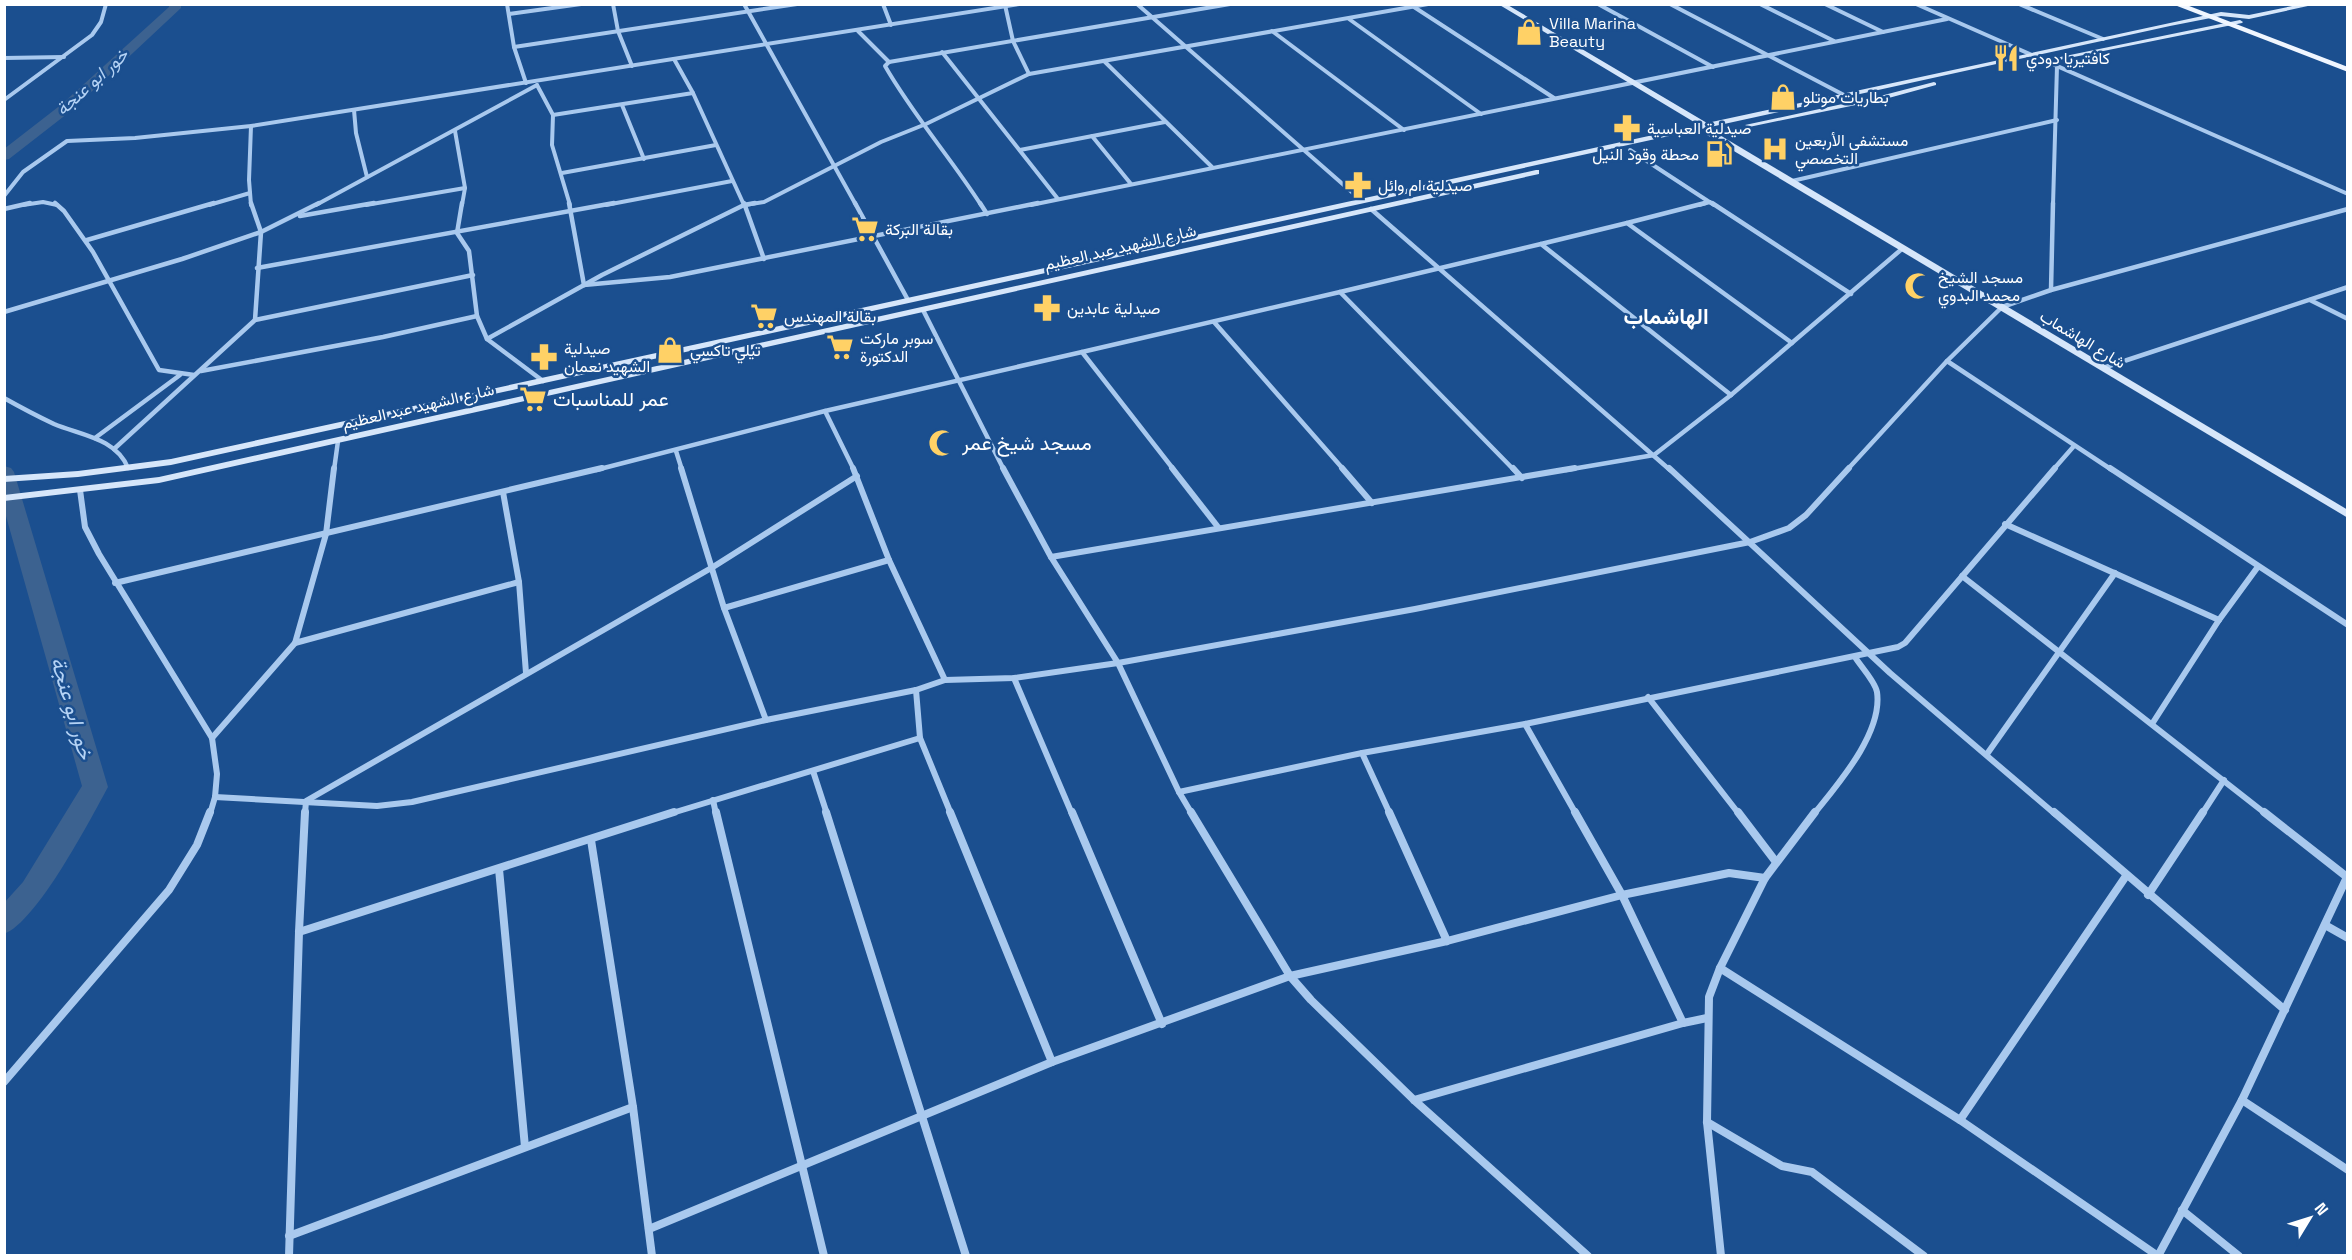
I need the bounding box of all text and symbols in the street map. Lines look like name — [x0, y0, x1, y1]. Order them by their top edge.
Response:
place label: Villa Marina Beauty — [1549, 13, 1636, 52]
shop icon: Villa Marina Beauty — [1514, 17, 1544, 47]
water label: خور ابو عنجة — [51, 42, 134, 120]
restaurant icon: كافتيريا دودي — [1991, 43, 2021, 73]
place label: كافتيريا دودي — [2026, 48, 2110, 72]
shop icon: بطاريات موتلو — [1768, 82, 1798, 112]
place label: بطاريات موتلو — [1803, 87, 1889, 108]
pharmacy icon: صيدلية العباسية — [1612, 113, 1642, 143]
place label: صيدلية العباسية — [1647, 118, 1751, 139]
place label: مستشفى الأربعين التخصصي — [1795, 130, 1908, 172]
hospital icon: مستشفى الأربعين التخصصي — [1760, 134, 1790, 164]
fuel station icon: محطة وقود النيل — [1704, 139, 1734, 169]
place label: محطة وقود النيل — [1592, 144, 1699, 165]
pharmacy icon: صيدلية ام وائل — [1343, 170, 1373, 200]
place label: صيدلية ام وائل — [1378, 175, 1472, 196]
supermarket icon: بقالة البركة — [850, 214, 880, 244]
place label: بقالة البركة — [885, 219, 953, 240]
street label: شارع الشهيد عبد العظيم — [1042, 220, 1198, 276]
place label: مسجد الشيخ محمد البدوي — [1938, 267, 2023, 309]
mosque icon: مسجد الشيخ محمد البدوي — [1903, 271, 1933, 301]
pharmacy icon: صيدلية عابدين — [1032, 293, 1062, 323]
place label: صيدلية عابدين — [1067, 298, 1160, 319]
supermarket icon: بقالة المهندس — [749, 301, 779, 331]
district label: الهاشماب — [1623, 302, 1709, 330]
place label: بقالة المهندس — [784, 306, 876, 327]
street label: شارع الهاشماب — [2035, 306, 2130, 374]
place label: سوبر ماركت الدكتورة — [860, 328, 933, 367]
supermarket icon: سوبر ماركت الدكتورة — [825, 332, 855, 362]
shop icon: تيلي تاكسي — [655, 335, 685, 365]
place label: صيدلية الشهيد نعمان — [564, 338, 650, 377]
place label: تيلي تاكسي — [690, 340, 761, 364]
pharmacy icon: صيدلية الشهيد نعمان — [529, 342, 559, 372]
street label: شارع الشهيد عبد العظيم — [340, 379, 496, 435]
supermarket icon: عمر للمناسبات — [518, 384, 548, 414]
place label: عمر للمناسبات — [553, 386, 669, 412]
mosque icon: مسجد شيخ عمر — [927, 428, 957, 458]
place label: مسجد شيخ عمر — [961, 430, 1092, 457]
water label: خور ابو عنجة — [45, 654, 100, 763]
north arrow — [2280, 1188, 2340, 1248]
text: N — [2310, 1198, 2333, 1220]

